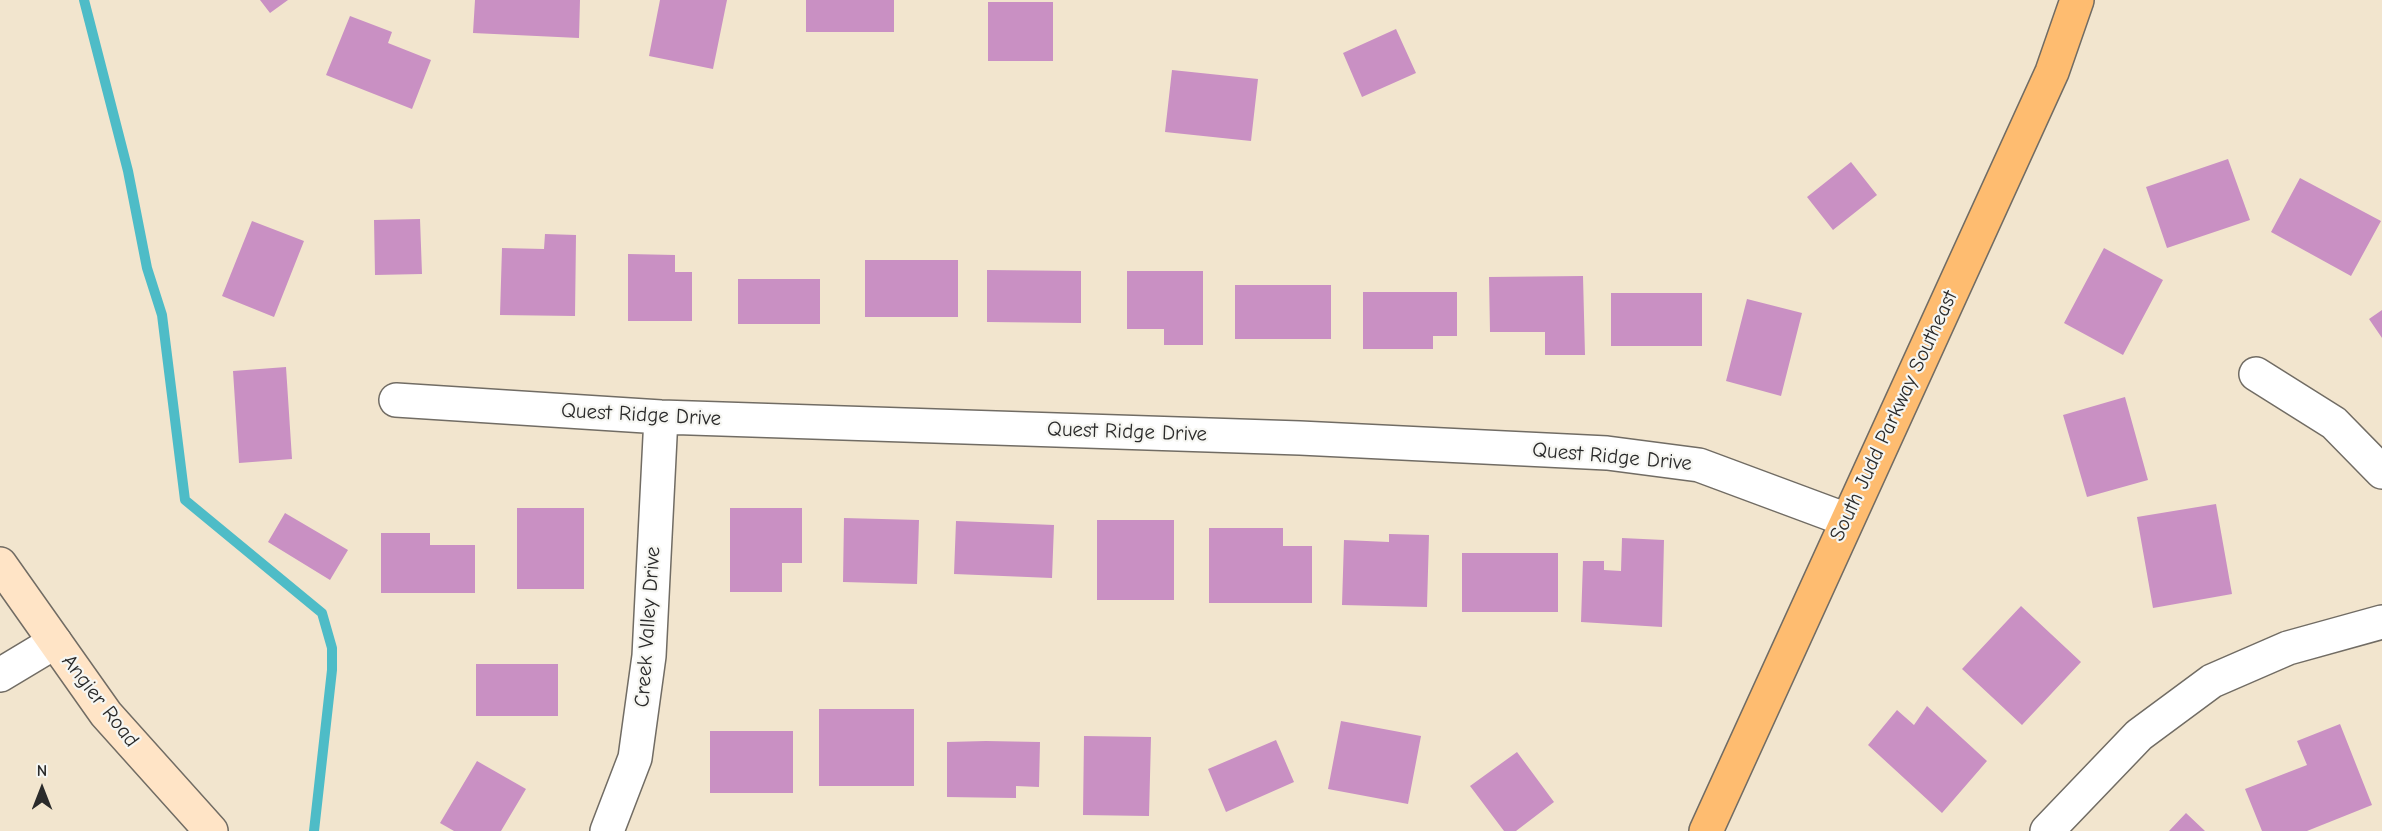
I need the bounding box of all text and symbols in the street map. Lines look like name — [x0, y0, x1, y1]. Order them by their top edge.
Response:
street label: South Judd Parkway Southeast — [1825, 287, 1963, 545]
street label: Quest Ridge Drive — [560, 398, 722, 432]
street label: Quest Ridge Drive — [1047, 417, 1207, 447]
street label: Quest Ridge Drive — [1531, 437, 1693, 477]
street label: Creek Valley Drive — [630, 546, 666, 708]
street label: Angier Road — [56, 650, 144, 752]
north arrow — [12, 759, 72, 819]
text: N — [37, 762, 47, 780]

